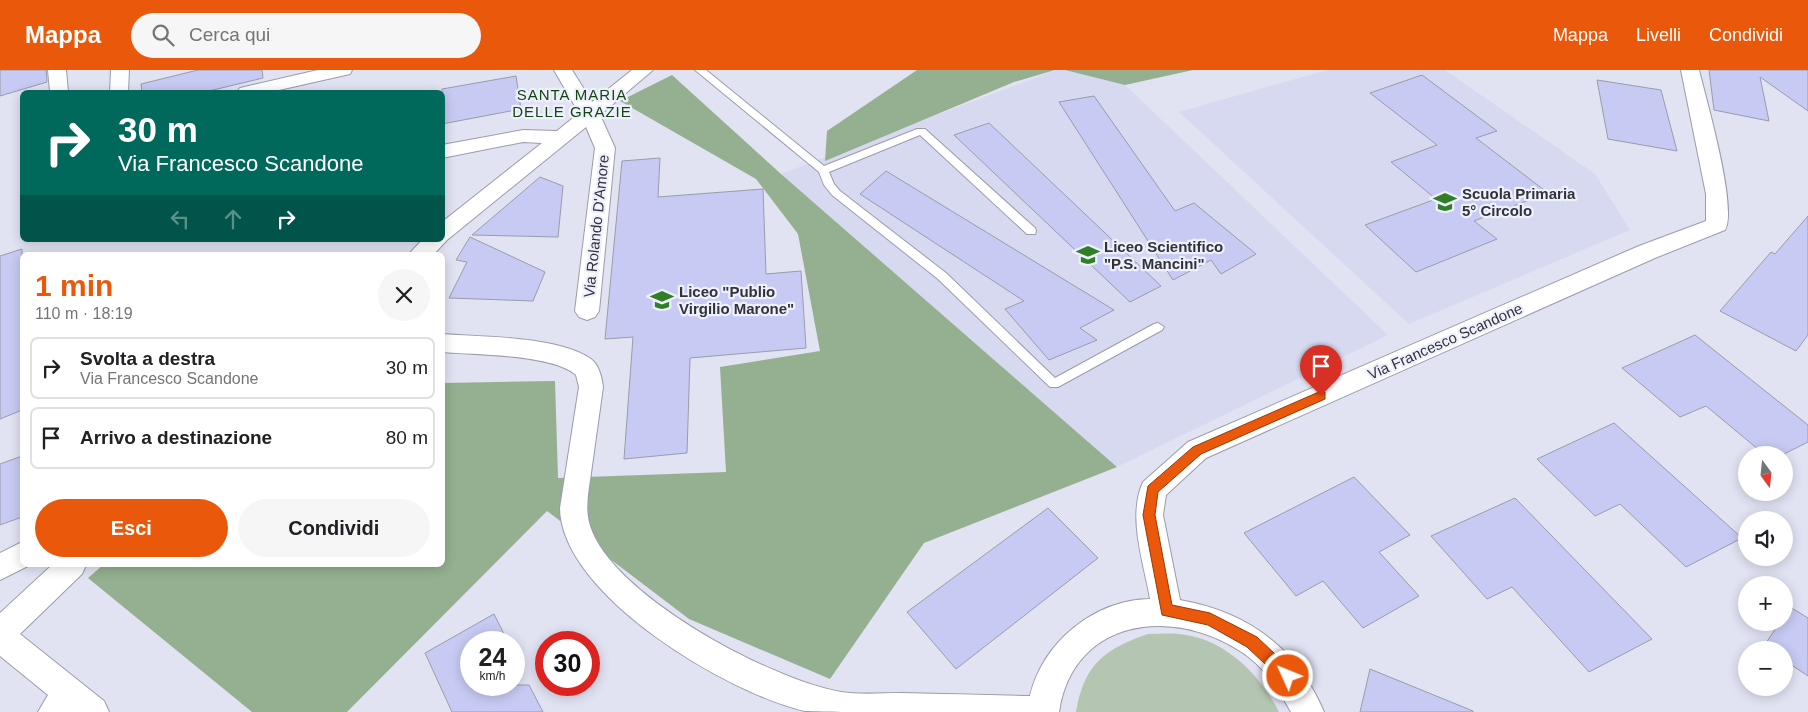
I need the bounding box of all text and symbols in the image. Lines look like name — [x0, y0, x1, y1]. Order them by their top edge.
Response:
search box — [131, 13, 481, 58]
text: Mappa — [25, 21, 101, 48]
icon: search — [149, 21, 177, 49]
text: Cerca qui — [189, 24, 270, 45]
text: Mappa — [1553, 25, 1608, 45]
text: Livelli — [1636, 25, 1681, 45]
text: Condividi — [1709, 25, 1783, 45]
district label: SANTA MARIA DELLE GRAZIE — [512, 86, 632, 120]
icon: right — [35, 110, 100, 175]
text: 30 m — [118, 110, 198, 149]
text: Via Francesco Scandone — [118, 151, 363, 176]
street label: Via Rolando D'Amore — [580, 154, 612, 298]
place label: Scuola Primaria 5° Circolo — [1462, 185, 1576, 219]
school or university icon: Scuola Primaria 5° Circolo — [1432, 189, 1458, 215]
icon: left — [166, 205, 194, 233]
icon: ahead — [219, 205, 247, 233]
icon: right — [272, 205, 300, 233]
place label: Liceo Scientifico "P.S. Mancini" — [1104, 238, 1223, 272]
school or university icon: Liceo Scientifico "P.S. Mancini" — [1075, 242, 1101, 268]
text: 1 min — [35, 269, 113, 302]
button: close — [378, 269, 430, 321]
place label: Liceo "Publio Virgilio Marone" — [679, 283, 794, 317]
school or university icon: Liceo "Publio Virgilio Marone" — [649, 287, 675, 313]
street label: Via Francesco Scandone — [1365, 299, 1525, 383]
text: 110 m · 18:19 — [35, 305, 133, 322]
pin — [1300, 345, 1342, 396]
text: Svolta a destra — [80, 348, 215, 369]
icon: arrive — [1307, 352, 1335, 380]
icon: right — [37, 354, 65, 382]
text: 30 m — [386, 357, 428, 378]
text: Via Francesco Scandone — [80, 370, 258, 387]
icon: arrive — [37, 424, 65, 452]
text: Arrivo a destinazione — [80, 427, 272, 448]
text: 80 m — [386, 427, 428, 448]
north arrow — [1738, 446, 1792, 501]
map controls — [1738, 446, 1793, 696]
button: Esci — [35, 499, 228, 557]
button: Condividi — [238, 499, 430, 557]
button: sound — [1738, 511, 1793, 566]
button: + — [1738, 576, 1793, 631]
speed limit sign: 30 — [535, 631, 600, 696]
button: − — [1738, 641, 1793, 696]
text: 24 — [479, 643, 506, 671]
position arrow — [1261, 649, 1313, 701]
text: km/h — [479, 669, 506, 683]

